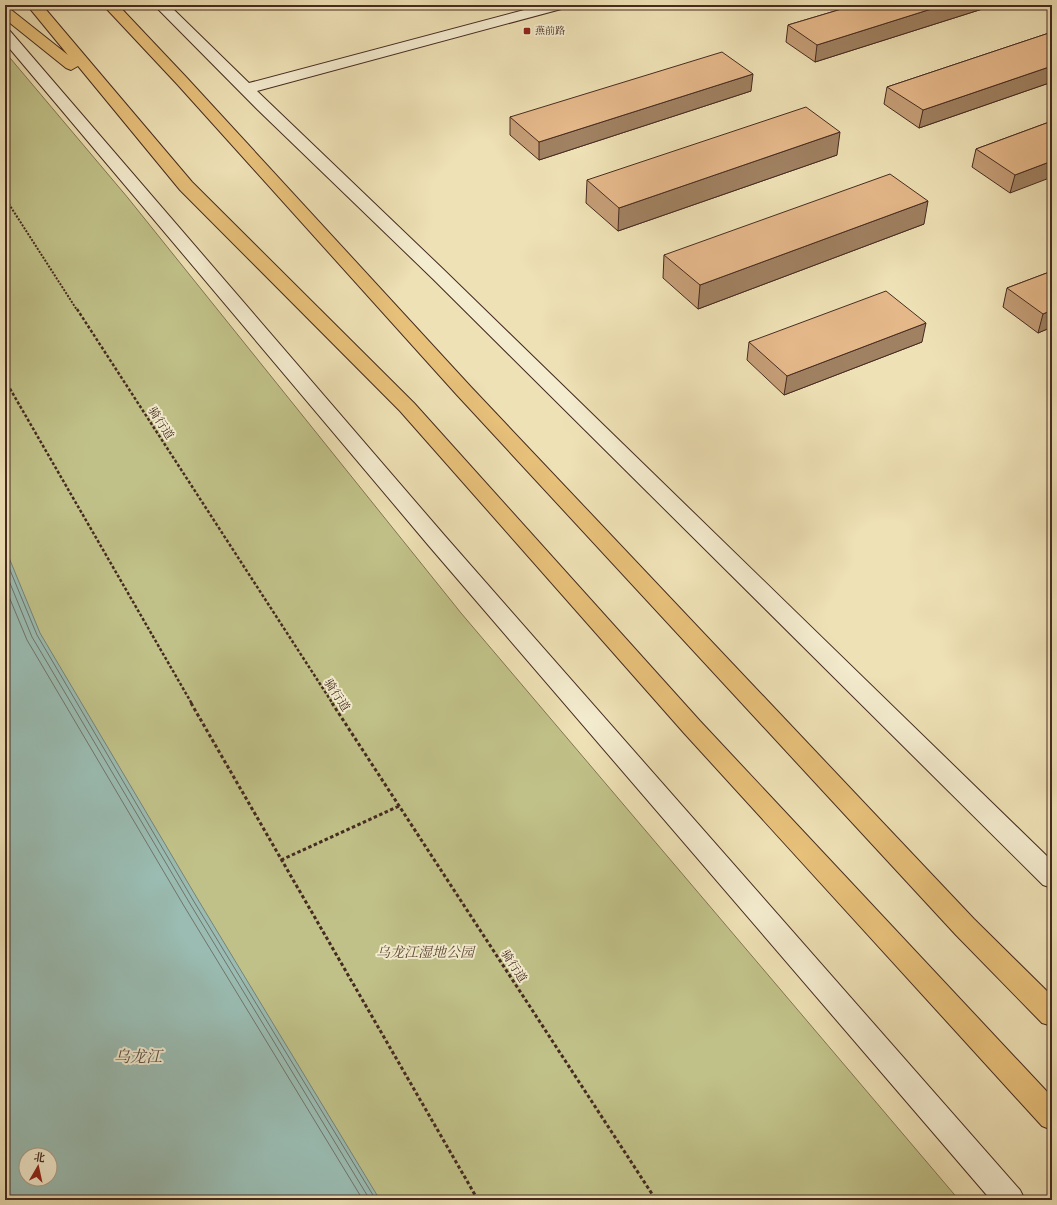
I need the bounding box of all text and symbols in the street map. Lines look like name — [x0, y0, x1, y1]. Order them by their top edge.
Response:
place label: 燕前路 — [535, 25, 565, 37]
marker: 燕前路 — [522, 26, 532, 36]
street label: 骑行道 — [145, 404, 177, 442]
street label: 骑行道 — [321, 676, 353, 714]
park label: 乌龙江湿地公园 — [376, 944, 476, 961]
street label: 骑行道 — [498, 947, 530, 985]
water label: 乌龙江 — [114, 1047, 164, 1066]
north arrow — [18, 1147, 58, 1187]
text: 北 — [33, 1150, 46, 1165]

